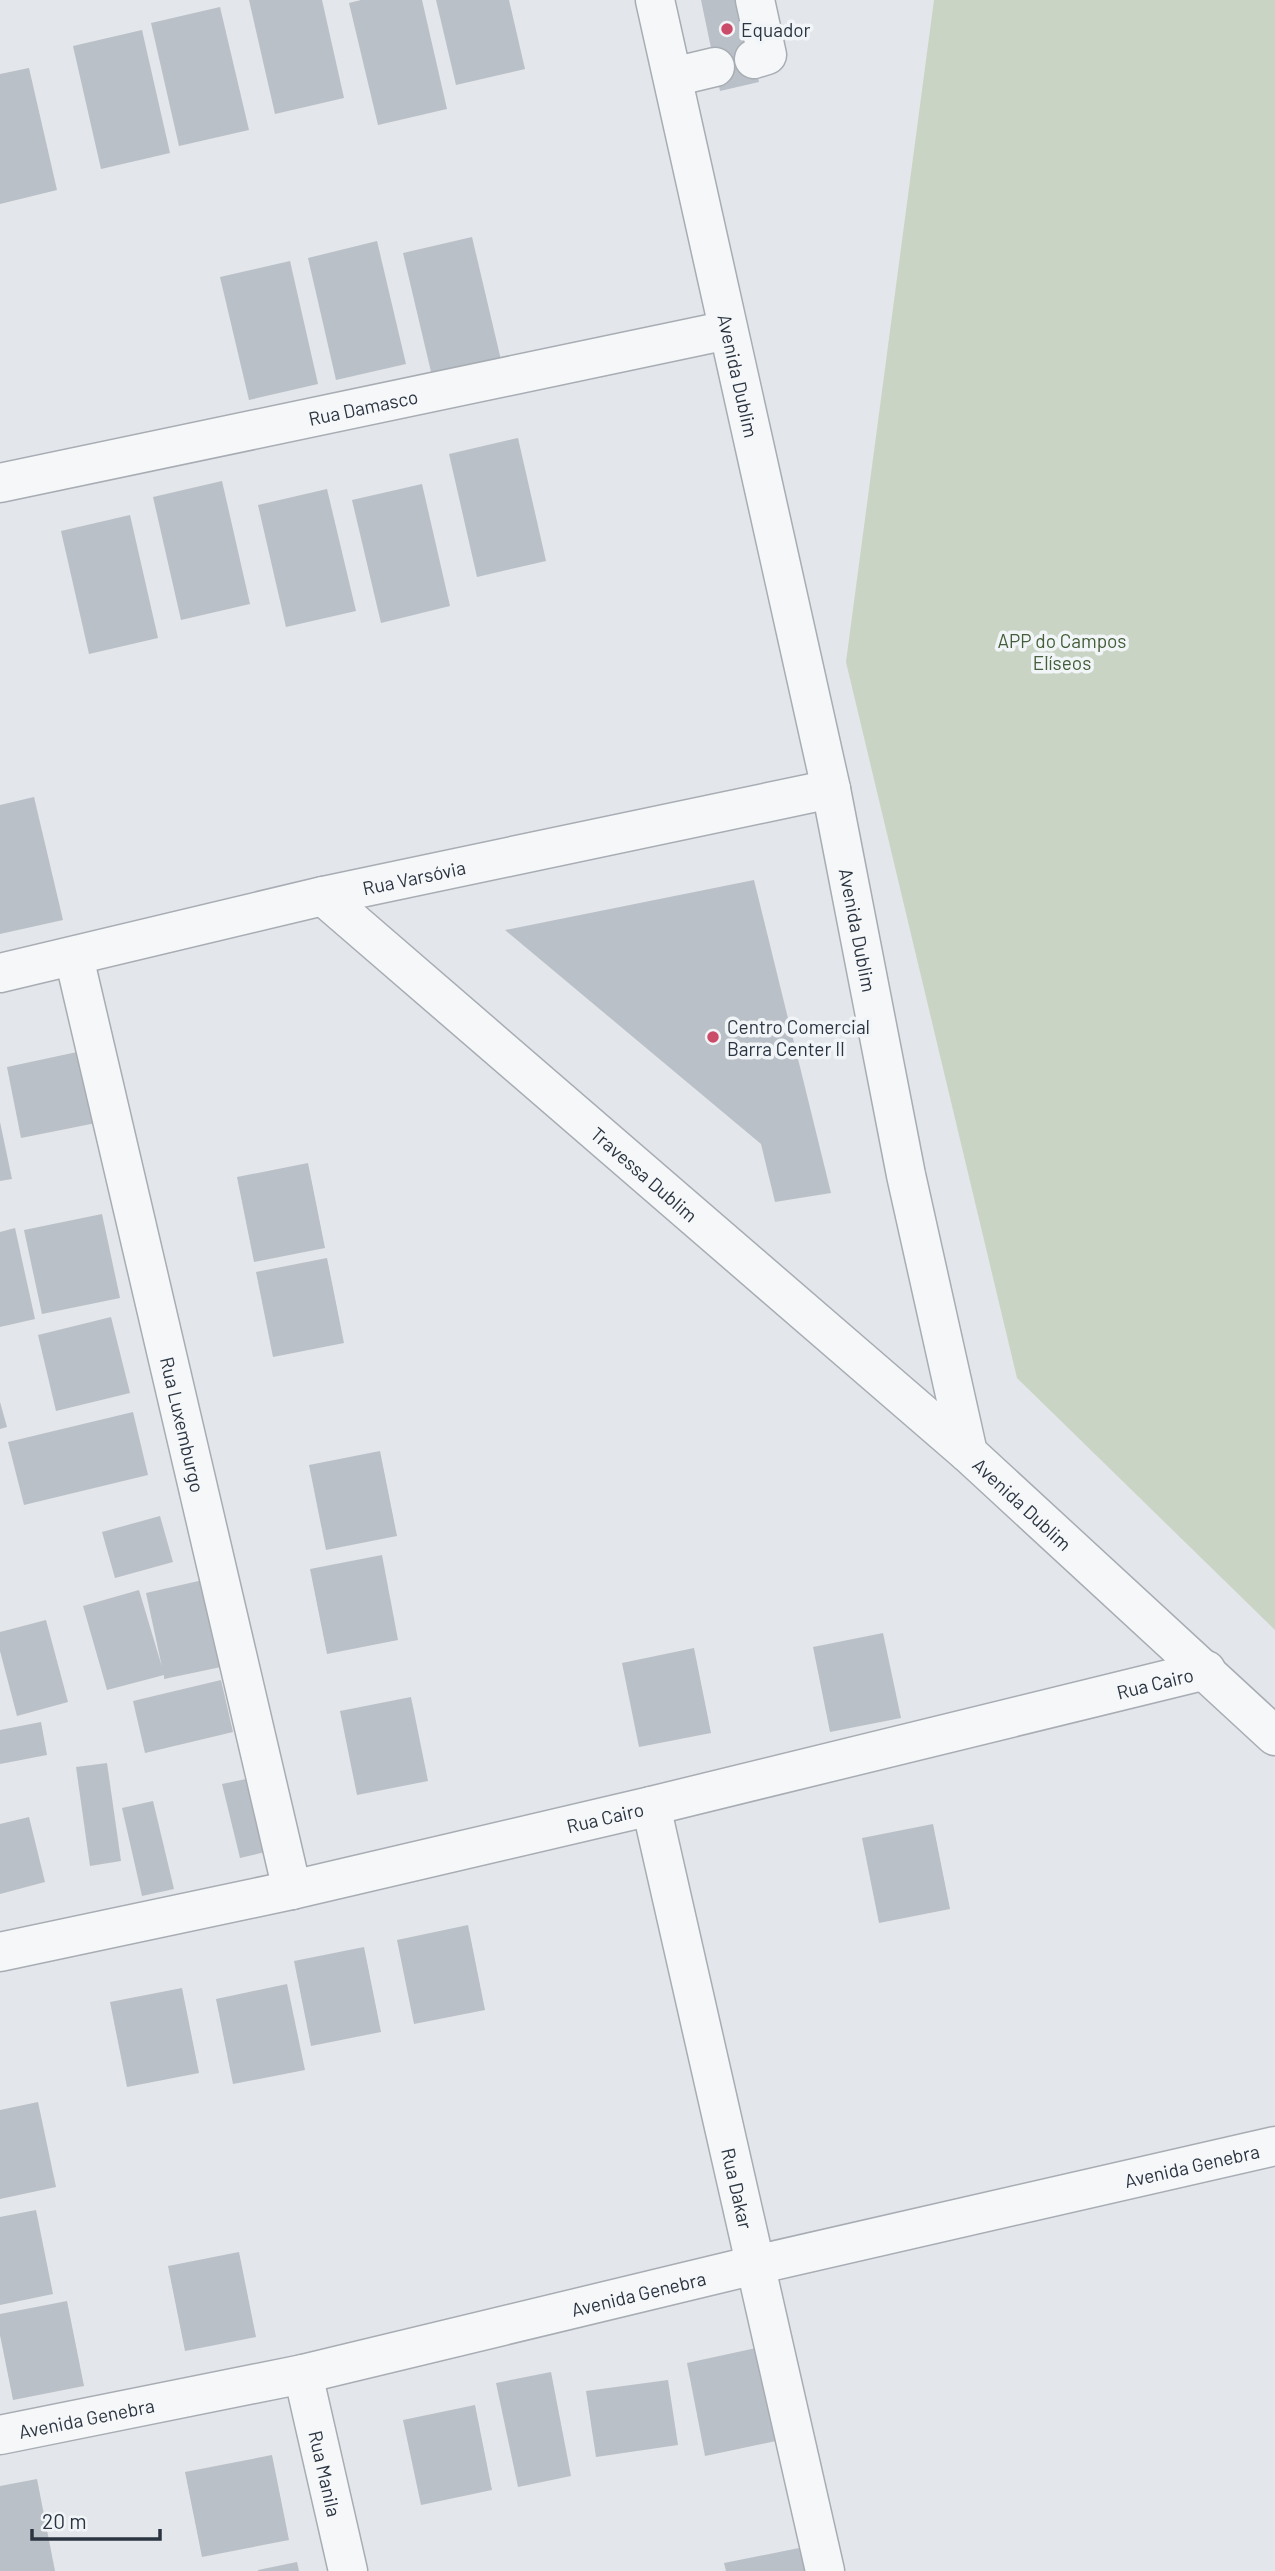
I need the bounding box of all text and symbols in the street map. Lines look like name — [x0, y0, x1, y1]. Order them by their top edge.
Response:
place label: Equador — [741, 18, 811, 41]
marker: Equador — [719, 21, 735, 37]
street label: Avenida Dublim — [714, 312, 764, 440]
street label: Rua Damasco — [306, 384, 420, 429]
park label: APP do Campos Elíseos — [997, 629, 1127, 674]
street label: Rua Varsóvia — [360, 855, 468, 899]
street label: Avenida Dublim — [835, 866, 882, 994]
place label: Centro Comercial Barra Center II — [727, 1015, 870, 1060]
marker: Centro Comercial Barra Center II — [705, 1029, 721, 1045]
street label: Travessa Dublim — [587, 1121, 703, 1226]
street label: Rua Luxemburgo — [156, 1354, 210, 1495]
street label: Avenida Dublim — [969, 1452, 1077, 1555]
street label: Rua Cairo — [1114, 1662, 1196, 1703]
street label: Rua Cairo — [564, 1797, 646, 1837]
street label: Avenida Genebra — [1122, 2138, 1261, 2192]
street label: Rua Dakar — [718, 2145, 758, 2231]
street label: Avenida Genebra — [569, 2266, 708, 2320]
street label: Avenida Genebra — [16, 2393, 156, 2443]
street label: Rua Manila — [305, 2428, 347, 2519]
scale bar — [32, 2498, 159, 2542]
text: 20 m — [42, 2508, 87, 2533]

